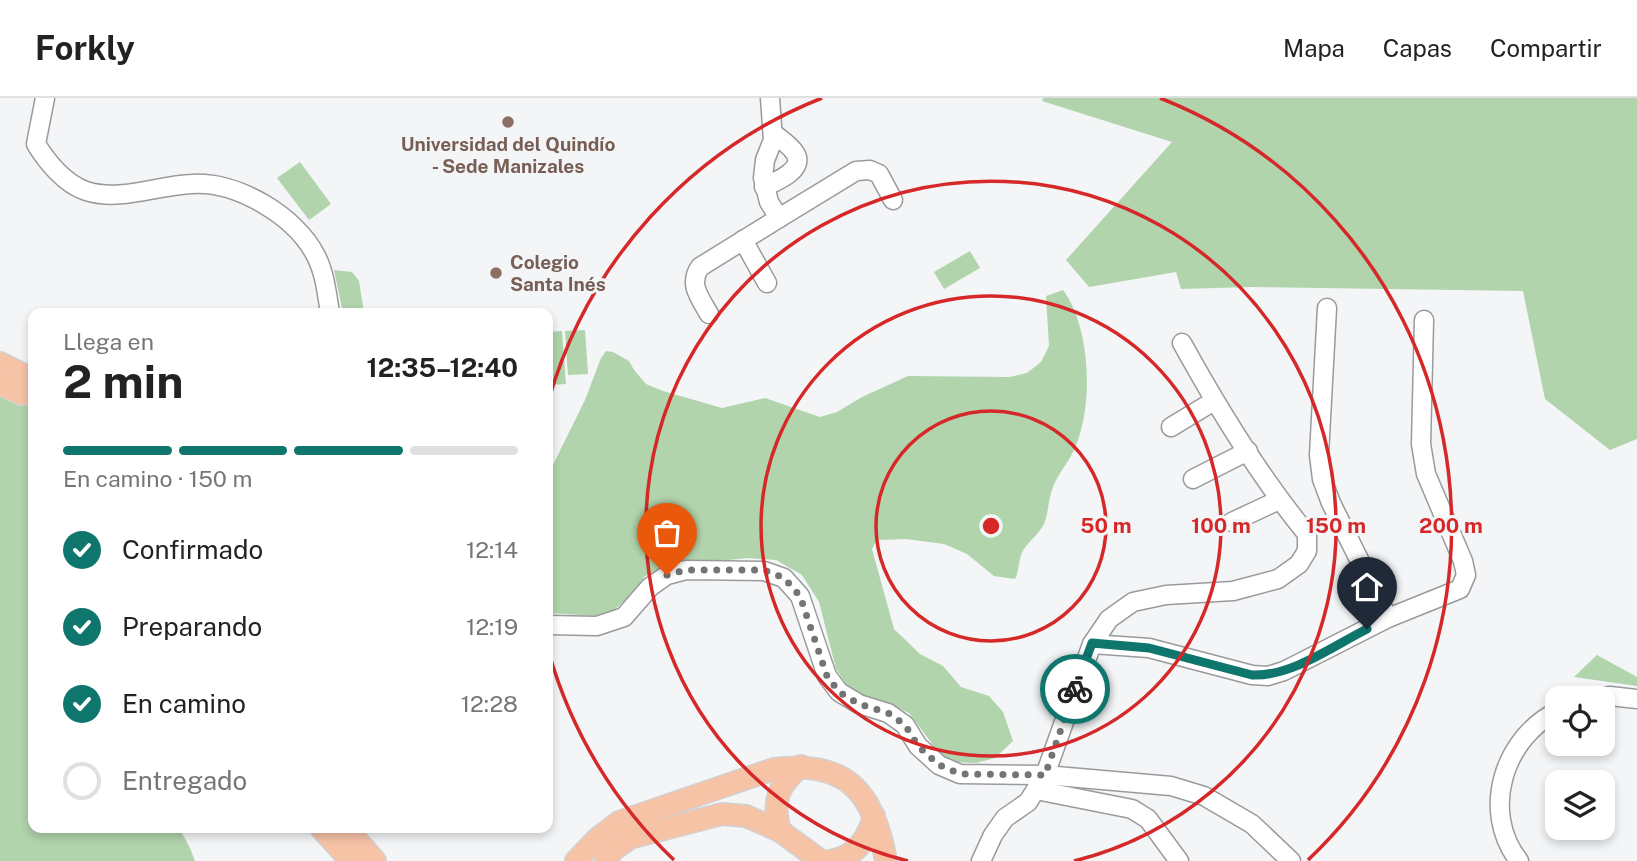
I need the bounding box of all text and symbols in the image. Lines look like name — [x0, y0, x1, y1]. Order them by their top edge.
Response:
text: Forkly — [35, 29, 135, 67]
text: Mapa — [1283, 34, 1345, 62]
text: Capas — [1383, 34, 1452, 62]
text: Compartir — [1490, 34, 1602, 62]
marker: Universidad del Quindío - Sede Manizales — [500, 114, 516, 130]
place label: Universidad del Quindío - Sede Manizales — [401, 133, 615, 177]
place label: Colegio Santa Inés — [510, 251, 606, 295]
marker: Colegio Santa Inés — [488, 265, 504, 281]
text: Llega en — [63, 328, 154, 355]
text: 12:35–12:40 — [367, 352, 518, 383]
text: 2 min — [63, 354, 183, 408]
text: En camino · 150 m — [63, 465, 252, 492]
pin — [637, 503, 697, 575]
text: 50 m — [1080, 513, 1132, 538]
text: 100 m — [1191, 513, 1251, 538]
text: 150 m — [1306, 513, 1366, 538]
text: 200 m — [1419, 513, 1483, 538]
icon: bag — [648, 514, 686, 552]
centre of rings — [979, 514, 1003, 538]
icon: check — [63, 531, 101, 569]
text: Confirmado — [122, 534, 263, 565]
text: 12:14 — [466, 536, 518, 563]
pin — [1337, 557, 1397, 629]
icon: home — [1348, 568, 1386, 606]
icon: check — [63, 608, 101, 646]
text: Preparando — [122, 611, 262, 642]
text: 12:19 — [466, 613, 518, 640]
courier — [1040, 654, 1110, 724]
icon: bike — [1056, 670, 1094, 708]
icon: check — [63, 685, 101, 723]
map controls — [1545, 686, 1615, 840]
button: locate — [1545, 686, 1615, 756]
text: En camino — [122, 688, 246, 719]
text: 12:28 — [461, 690, 518, 717]
text: Entregado — [122, 765, 247, 796]
button: layers — [1545, 770, 1615, 840]

